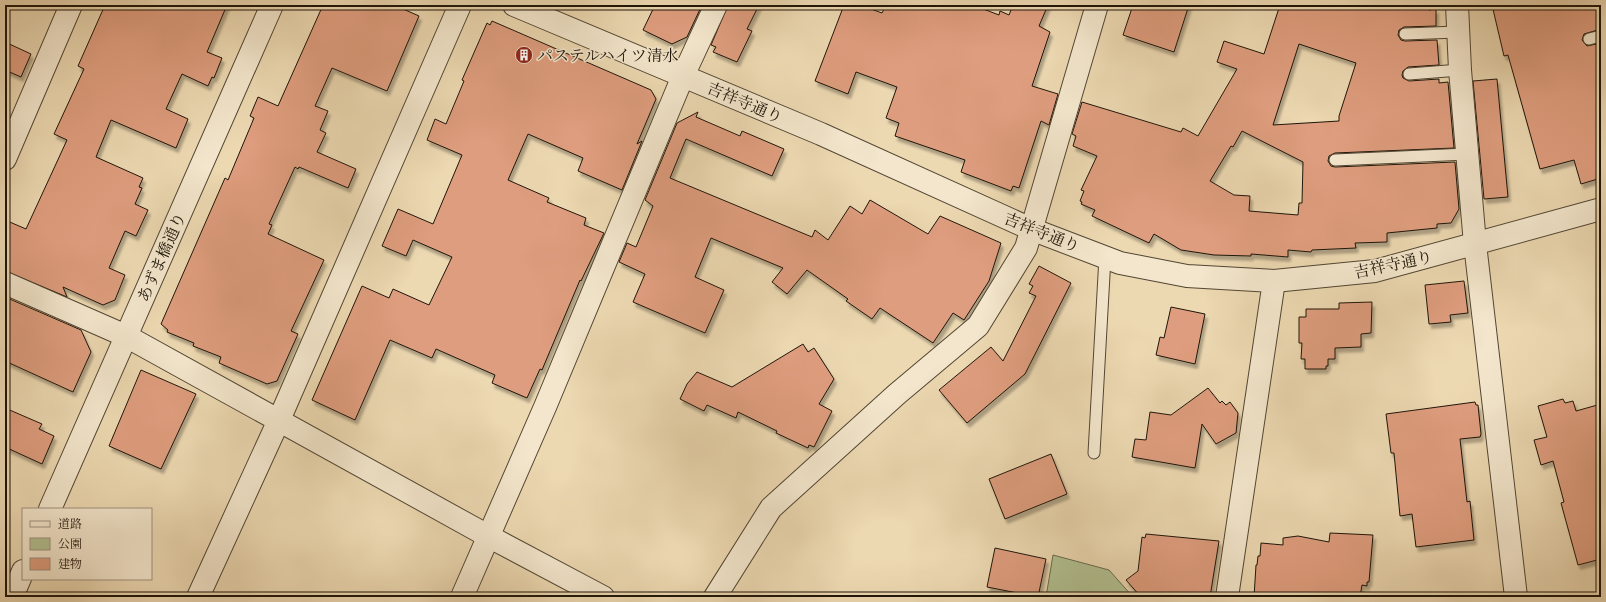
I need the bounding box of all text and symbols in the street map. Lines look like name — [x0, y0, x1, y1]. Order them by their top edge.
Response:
building icon: パステルハイツ清水 — [514, 45, 534, 65]
place label: パステルハイツ清水 — [537, 45, 679, 67]
street label: 吉祥寺通り — [703, 77, 786, 129]
street label: 吉祥寺通り — [1000, 208, 1083, 258]
street label: あずま橋通り — [132, 209, 191, 306]
street label: 吉祥寺通り — [1352, 246, 1435, 284]
legend — [22, 508, 152, 580]
text: 道路 — [58, 516, 82, 532]
text: 公園 — [58, 536, 82, 552]
text: 建物 — [58, 556, 82, 572]

